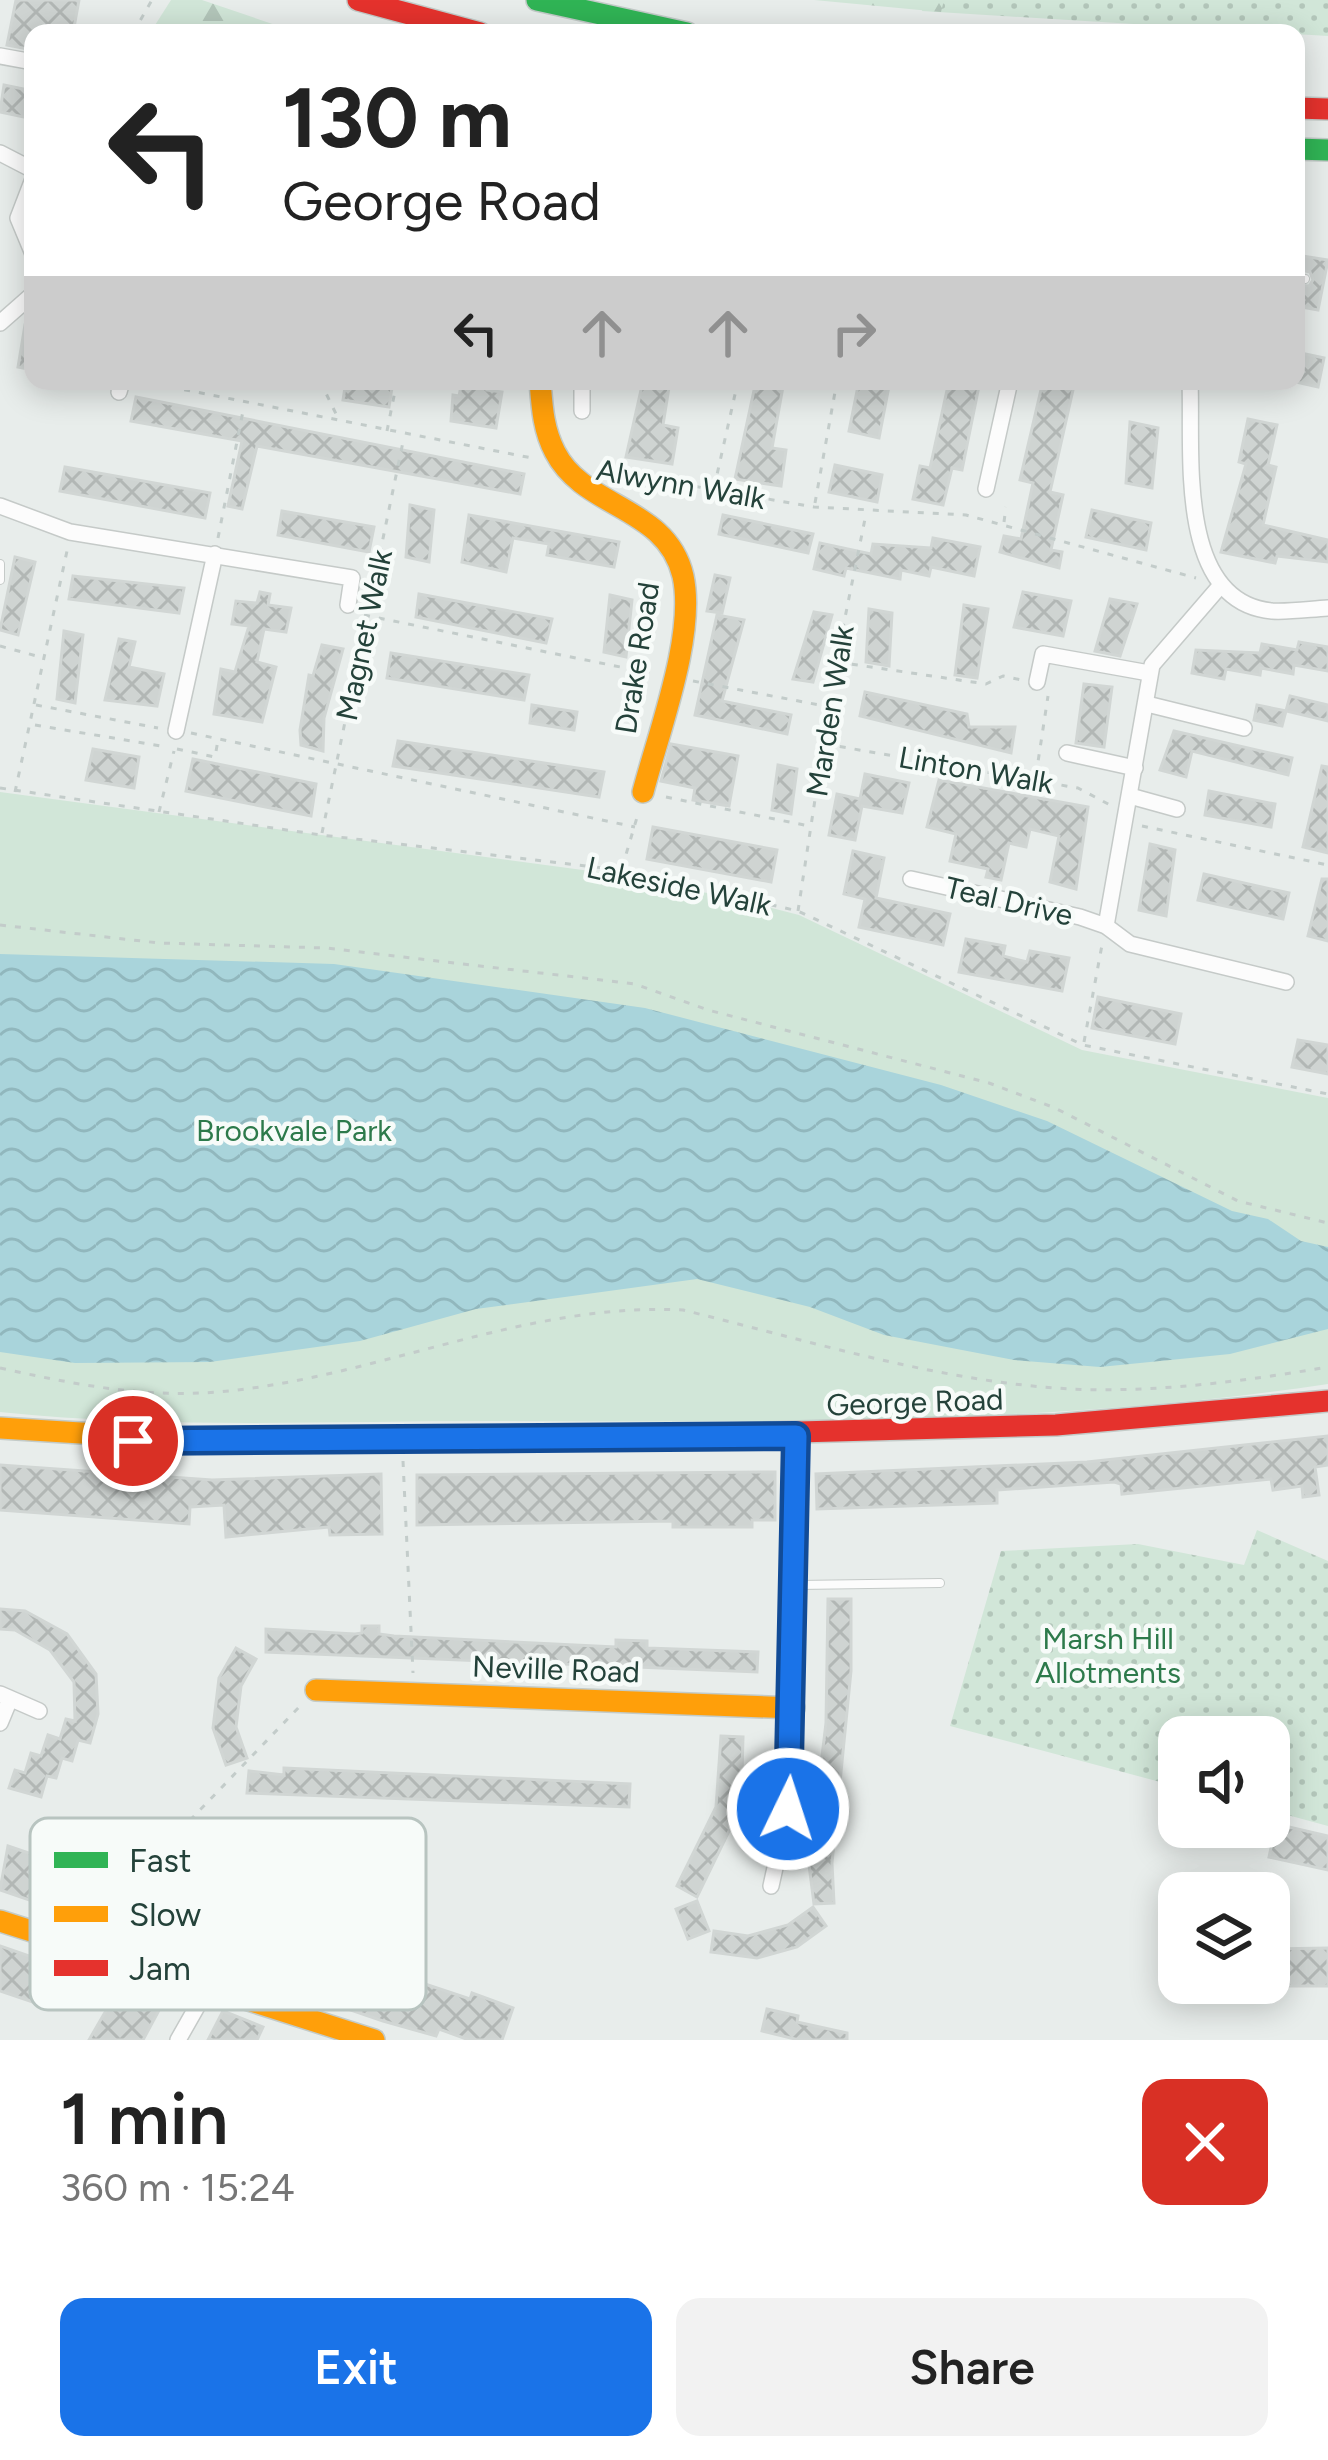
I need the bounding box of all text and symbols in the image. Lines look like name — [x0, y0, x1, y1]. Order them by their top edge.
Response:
text: 130 m — [282, 67, 512, 168]
icon: left — [84, 72, 240, 228]
text: George Road — [282, 169, 601, 234]
icon: left — [443, 300, 509, 366]
icon: ahead — [569, 300, 635, 366]
icon: ahead — [695, 300, 761, 366]
icon: right — [821, 300, 887, 366]
street label: Alwynn Walk — [594, 451, 769, 517]
street label: Magnet Walk — [328, 546, 400, 724]
street label: Drake Road — [607, 579, 667, 737]
street label: Marden Walk — [798, 622, 862, 799]
street label: Linton Walk — [896, 738, 1057, 802]
street label: Lakeside Walk — [583, 848, 775, 924]
street label: Teal Drive — [942, 868, 1076, 934]
park label: Brookvale Park — [196, 1112, 392, 1149]
street label: George Road — [826, 1380, 1004, 1424]
pin — [82, 1390, 184, 1492]
icon: arrive — [100, 1408, 166, 1474]
park label: Marsh Hill Allotments — [1035, 1620, 1181, 1691]
street label: Neville Road — [471, 1648, 641, 1690]
map controls — [1158, 1716, 1290, 2004]
button: sound — [1158, 1716, 1290, 1848]
position arrow — [725, 1746, 851, 1872]
legend — [30, 1818, 426, 2010]
text: Fast — [129, 1841, 191, 1880]
button: layers — [1158, 1872, 1290, 2004]
text: Slow — [129, 1895, 201, 1934]
text: Jam — [129, 1949, 191, 1988]
text: 1 min — [60, 2076, 228, 2162]
button: close — [1142, 2079, 1268, 2205]
text: 360 m · 15:24 — [60, 2164, 295, 2211]
button: Exit — [60, 2298, 652, 2436]
button: Share — [676, 2298, 1268, 2436]

